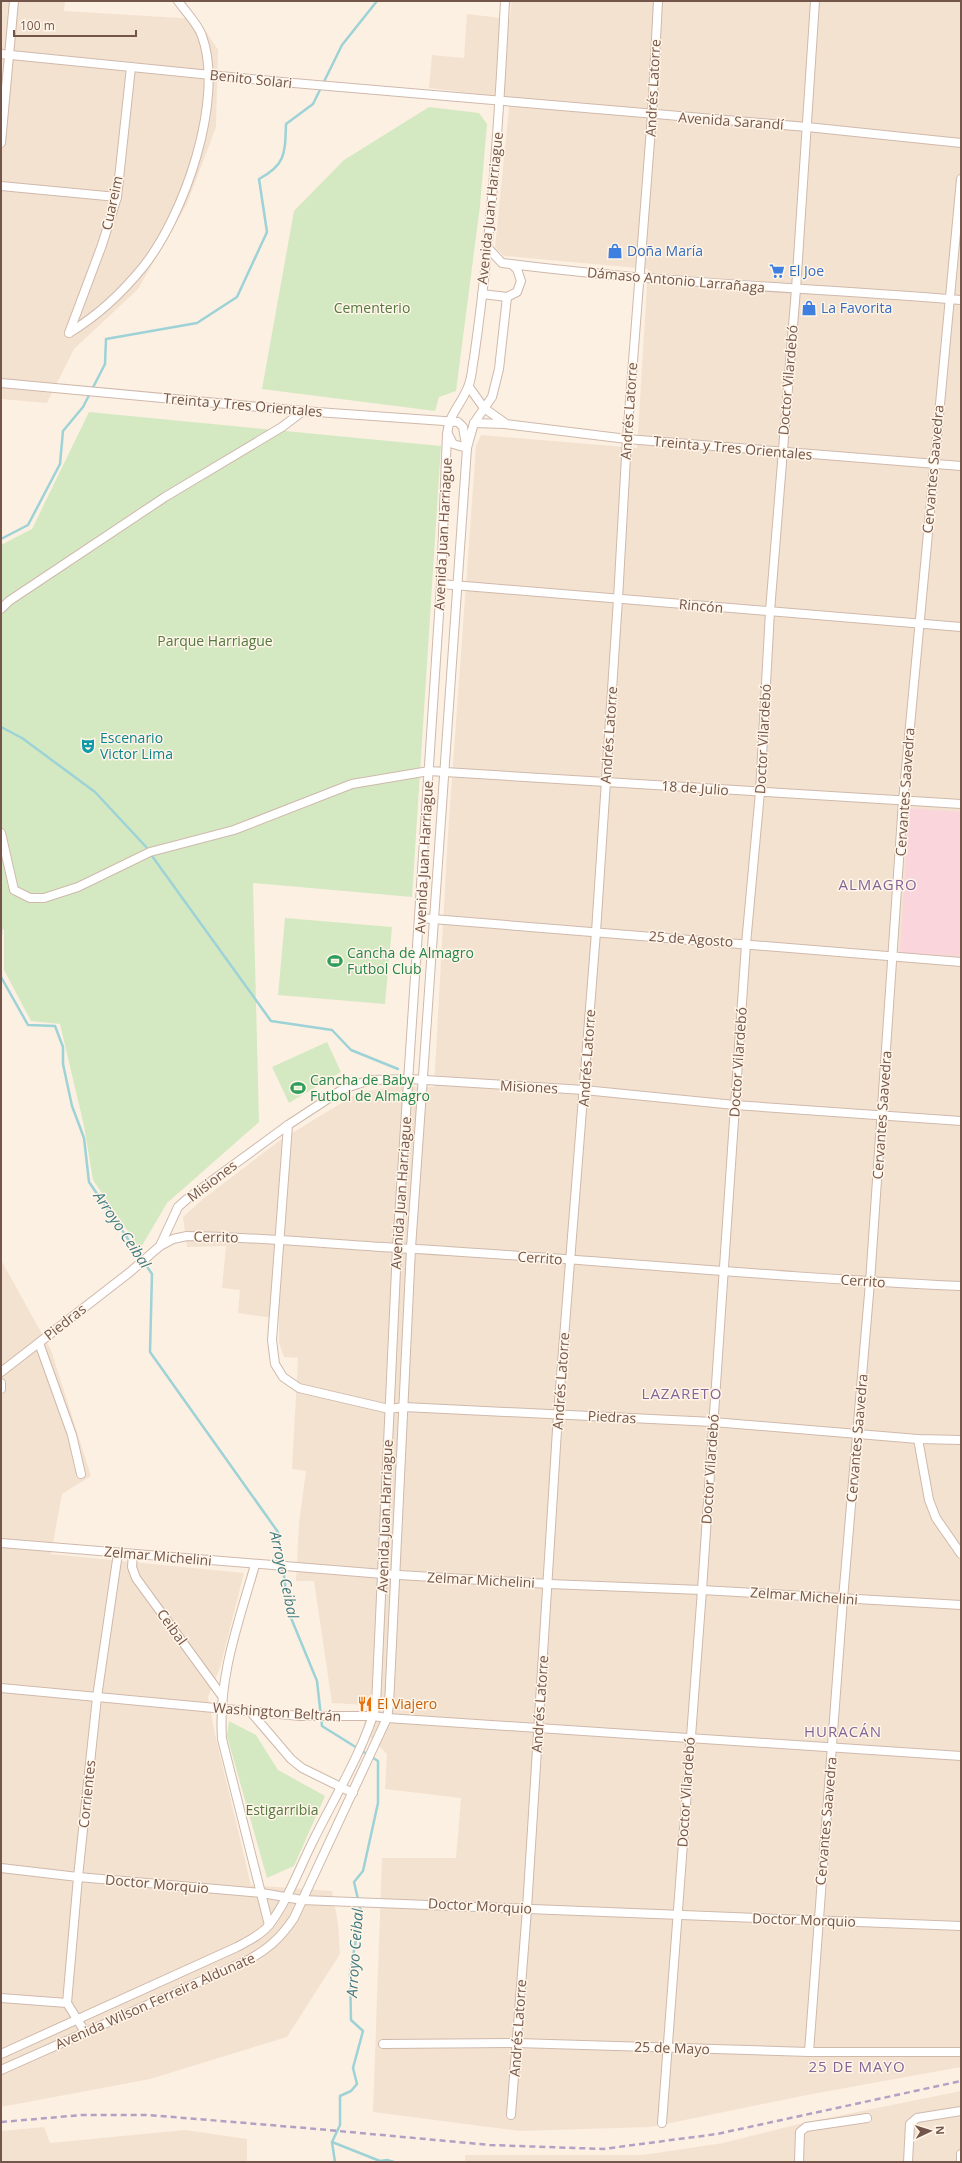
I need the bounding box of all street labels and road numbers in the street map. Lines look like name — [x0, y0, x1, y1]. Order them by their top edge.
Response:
street label: Andrés Latorre — [640, 39, 665, 137]
street label: Benito Solari — [209, 65, 293, 92]
street label: Avenida Sarandí — [678, 107, 785, 134]
street label: Avenida Juan Harriague — [472, 131, 507, 285]
street label: Cuareim — [96, 174, 127, 232]
street label: Dámaso Antonio Larrañaga — [586, 262, 766, 297]
street label: Doctor Vilardebó — [773, 324, 802, 436]
street label: Andrés Latorre — [616, 361, 641, 460]
street label: Treinta y Tres Orientales — [163, 388, 324, 421]
street label: Cervantes Saavedra — [917, 404, 948, 534]
street label: Treinta y Tres Orientales — [653, 431, 814, 464]
street label: Avenida Juan Harriague — [429, 457, 456, 611]
street label: Rincón — [678, 594, 724, 617]
street label: Doctor Vilardebó — [750, 683, 775, 795]
street label: Andrés Latorre — [596, 685, 621, 784]
street label: Cervantes Saavedra — [891, 727, 918, 857]
street label: 18 de Julio — [661, 776, 729, 799]
street label: Avenida Juan Harriague — [410, 780, 437, 934]
street label: 25 de Agosto — [648, 926, 734, 951]
street label: Doctor Vilardebó — [724, 1006, 751, 1118]
street label: Andrés Latorre — [574, 1008, 599, 1107]
street label: Cervantes Saavedra — [868, 1050, 895, 1180]
street label: Misiones — [500, 1075, 559, 1098]
street label: Avenida Juan Harriague — [386, 1116, 415, 1270]
street label: Misiones — [183, 1155, 241, 1206]
street label: Cerrito — [193, 1227, 239, 1246]
street label: Cerrito — [517, 1246, 563, 1269]
street label: Cerrito — [840, 1269, 886, 1292]
street label: Piedras — [40, 1299, 90, 1344]
street label: Andrés Latorre — [548, 1331, 573, 1430]
street label: Cervantes Saavedra — [841, 1373, 872, 1503]
street label: Piedras — [587, 1406, 637, 1427]
street label: Doctor Vilardebó — [696, 1413, 723, 1525]
street label: Avenida Juan Harriague — [372, 1439, 397, 1593]
street label: Zelmar Michelini — [103, 1541, 213, 1570]
street label: Zelmar Michelini — [427, 1567, 535, 1592]
street label: Zelmar Michelini — [750, 1582, 859, 1609]
street label: Ceibal — [153, 1605, 192, 1649]
street label: Andrés Latorre — [527, 1654, 552, 1753]
street label: Washington Beltrán — [212, 1698, 342, 1725]
street label: Doctor Vilardebó — [672, 1736, 699, 1848]
street label: Cervantes Saavedra — [810, 1756, 841, 1886]
street label: Corrientes — [73, 1759, 100, 1829]
street label: Doctor Morquio — [104, 1870, 210, 1897]
street label: Doctor Morquio — [428, 1893, 532, 1918]
street label: Doctor Morquio — [752, 1908, 856, 1931]
street label: Avenida Wilson Ferreira Aldunate — [52, 1948, 258, 2053]
street label: Andrés Latorre — [505, 1978, 530, 2077]
street label: 25 de Mayo — [634, 2037, 710, 2058]

